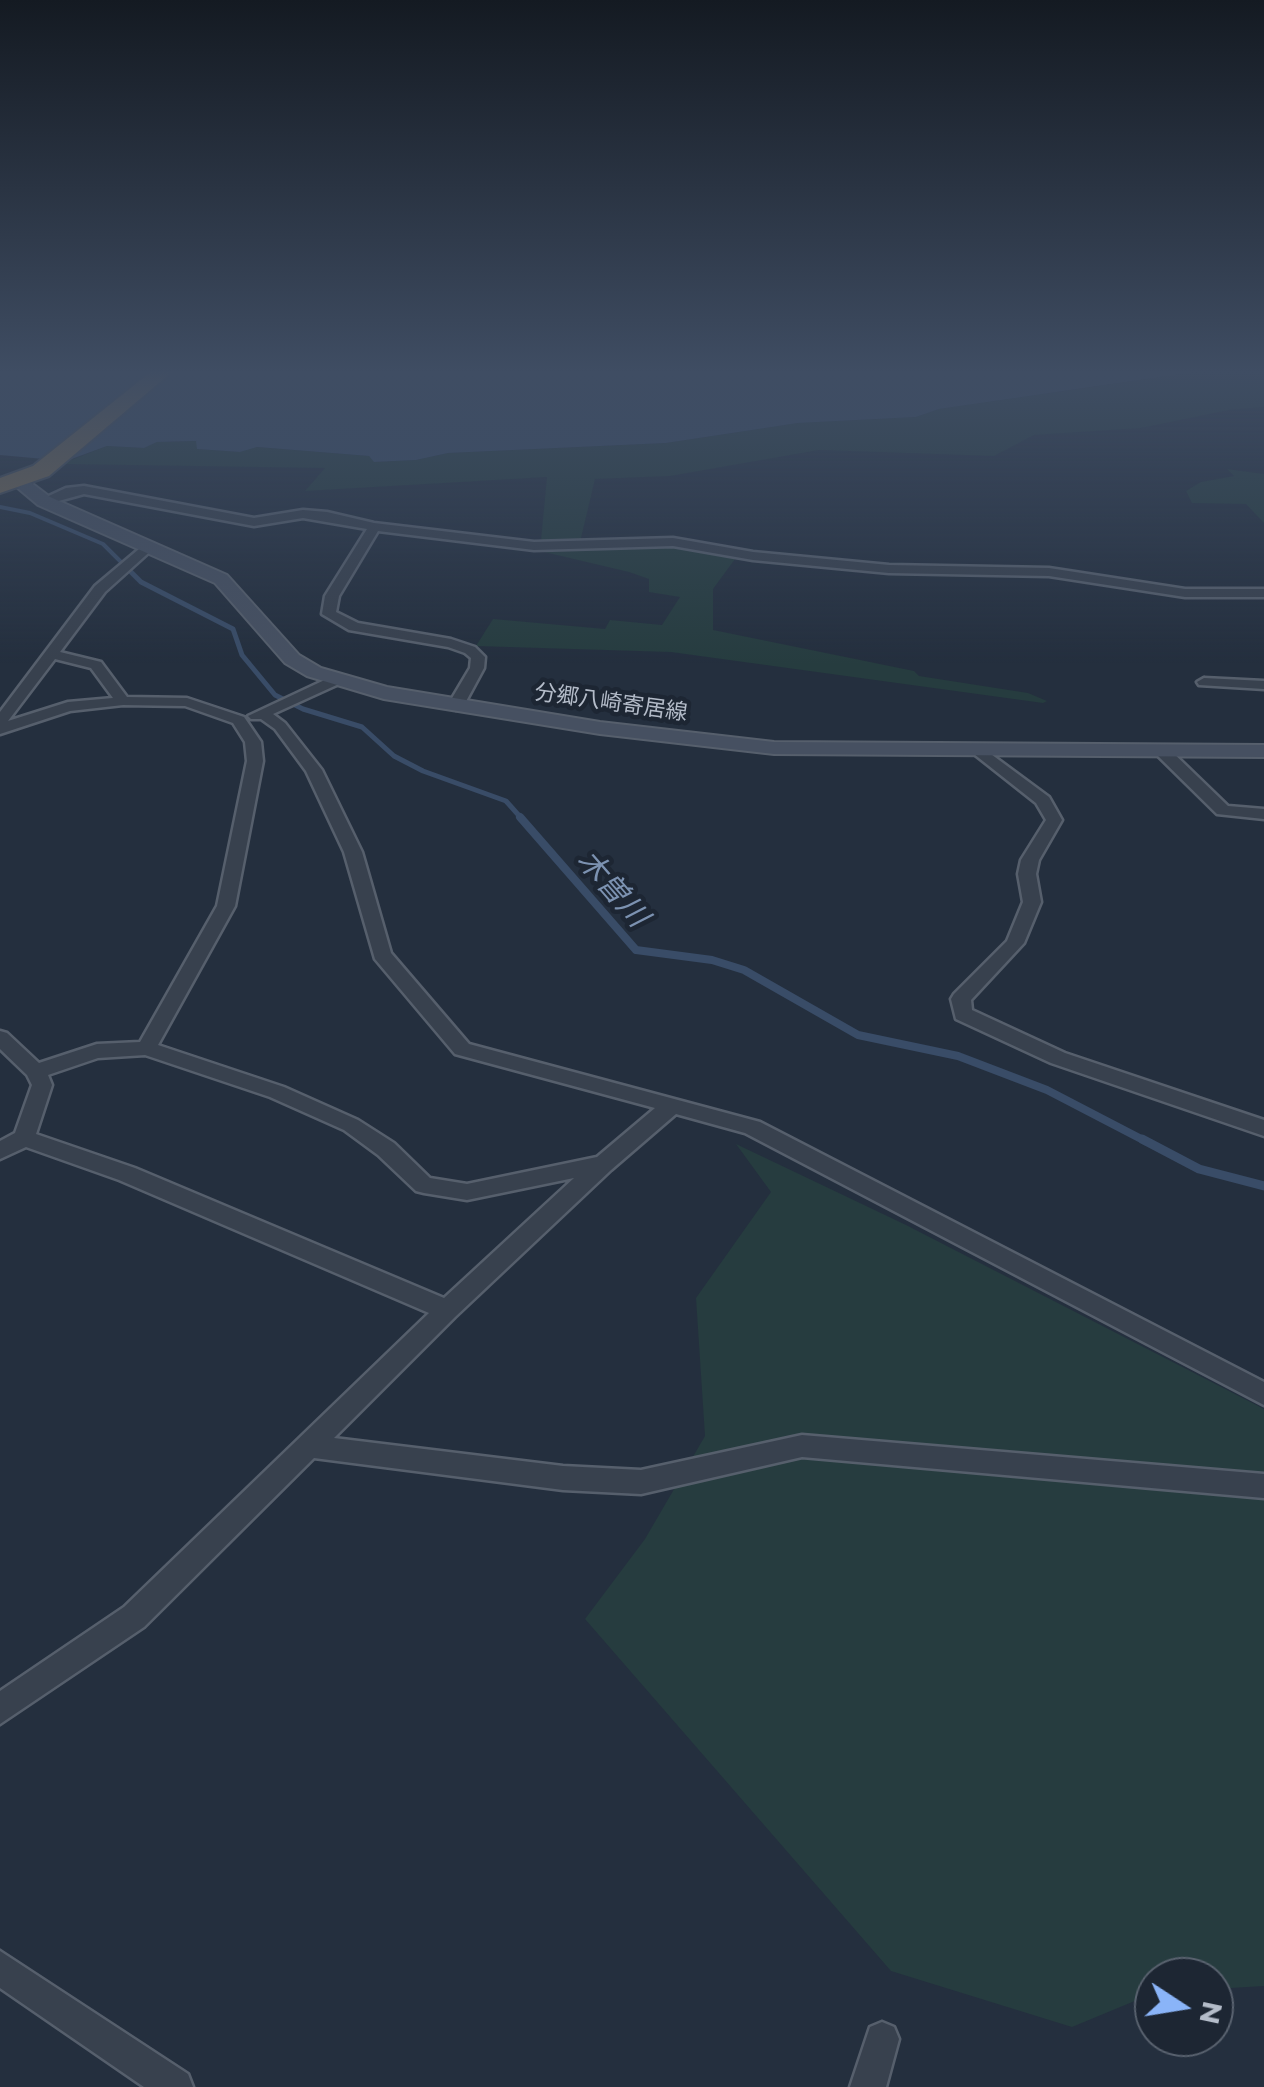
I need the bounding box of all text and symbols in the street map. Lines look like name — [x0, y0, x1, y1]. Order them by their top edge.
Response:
street label: 分郷八崎寄居線 — [533, 679, 689, 727]
water label: 木曽川 — [569, 843, 655, 935]
north arrow — [1134, 1957, 1234, 2057]
text: N — [1192, 1998, 1230, 2027]

